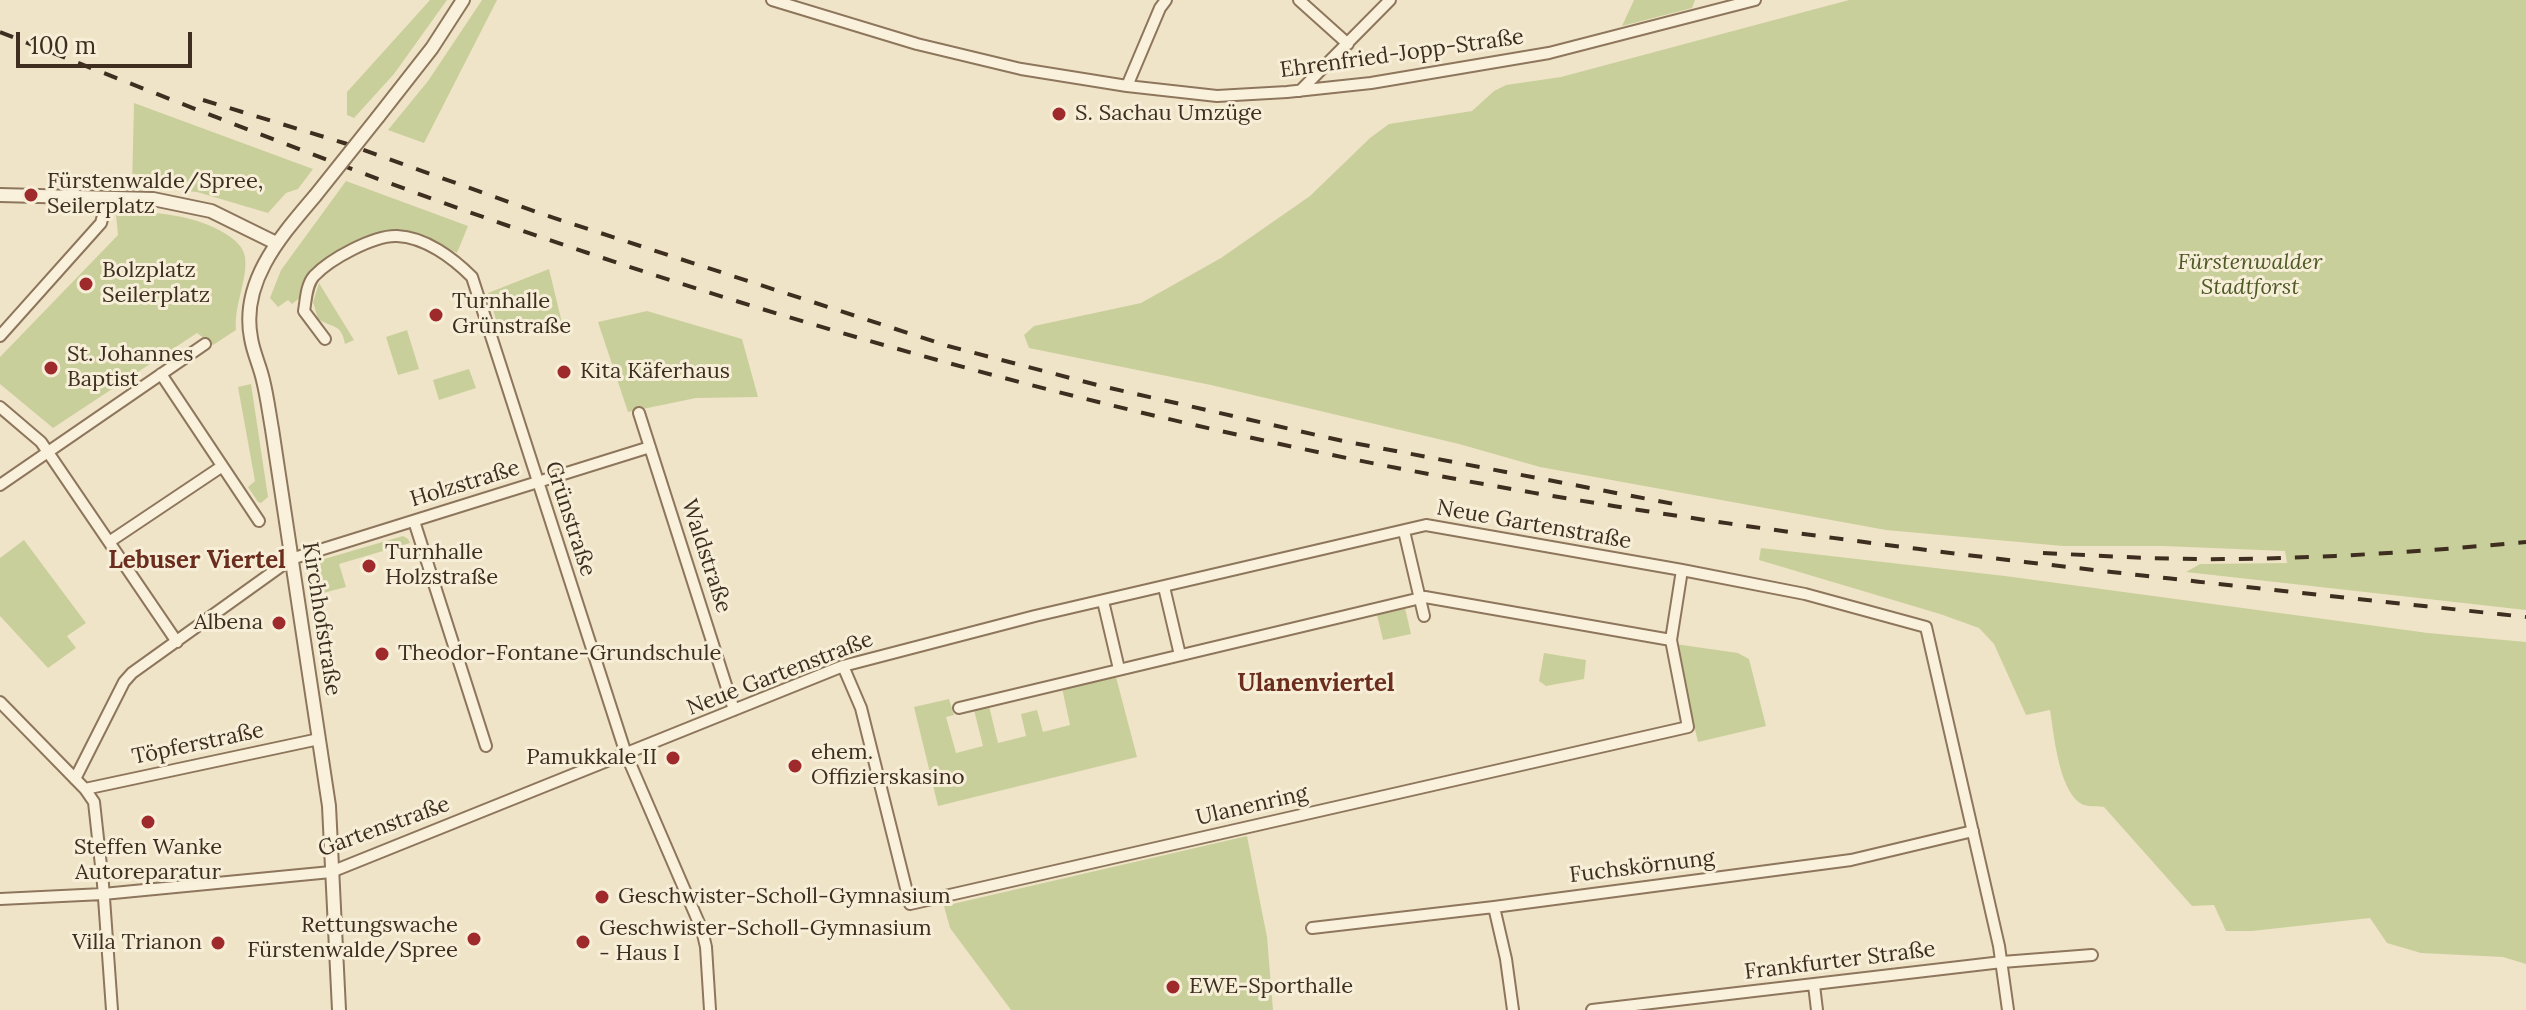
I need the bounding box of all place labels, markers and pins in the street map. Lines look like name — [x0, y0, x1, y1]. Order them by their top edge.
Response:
place label: S. Sachau Umzüge — [1075, 101, 1262, 127]
marker: S. Sachau Umzüge — [1050, 105, 1068, 123]
place label: Fürstenwalde/Spree, Seilerplatz — [47, 169, 263, 220]
marker: Fürstenwalde/Spree, Seilerplatz — [22, 186, 40, 204]
place label: Bolzplatz Seilerplatz — [102, 258, 210, 310]
marker: Bolzplatz Seilerplatz — [77, 275, 95, 293]
place label: Turnhalle Grünstraße — [452, 289, 571, 340]
marker: Turnhalle Grünstraße — [427, 306, 445, 324]
place label: St. Johannes Baptist — [67, 342, 193, 394]
marker: St. Johannes Baptist — [42, 359, 60, 377]
place label: Kita Käferhaus — [580, 359, 730, 385]
marker: Kita Käferhaus — [555, 363, 573, 381]
place label: Turnhalle Holzstraße — [385, 540, 498, 592]
marker: Turnhalle Holzstraße — [360, 557, 378, 575]
place label: Albena — [194, 610, 263, 636]
marker: Albena — [270, 614, 288, 632]
place label: Theodor-Fontane-Grundschule — [398, 641, 721, 667]
marker: Theodor-Fontane-Grundschule — [373, 645, 391, 663]
place label: ehem. Offizierskasino — [811, 740, 965, 792]
place label: Pamukkale II — [526, 745, 657, 771]
marker: Pamukkale II — [664, 749, 682, 767]
marker: ehem. Offizierskasino — [786, 757, 804, 775]
marker: Steffen Wanke Autoreparatur — [139, 813, 157, 831]
place label: Steffen Wanke Autoreparatur — [74, 835, 222, 886]
place label: Geschwister-Scholl-Gymnasium — [618, 884, 951, 910]
marker: Geschwister-Scholl-Gymnasium — [593, 888, 611, 906]
place label: Rettungswache Fürstenwalde/Spree — [247, 913, 458, 964]
place label: Geschwister-Scholl-Gymnasium - Haus I — [599, 916, 932, 968]
place label: Villa Trianon — [72, 930, 202, 956]
marker: Rettungswache Fürstenwalde/Spree — [465, 930, 483, 948]
marker: Geschwister-Scholl-Gymnasium - Haus I — [574, 933, 592, 951]
marker: Villa Trianon — [209, 934, 227, 952]
place label: EWE-Sporthalle — [1189, 974, 1353, 1000]
marker: EWE-Sporthalle — [1164, 978, 1182, 996]

